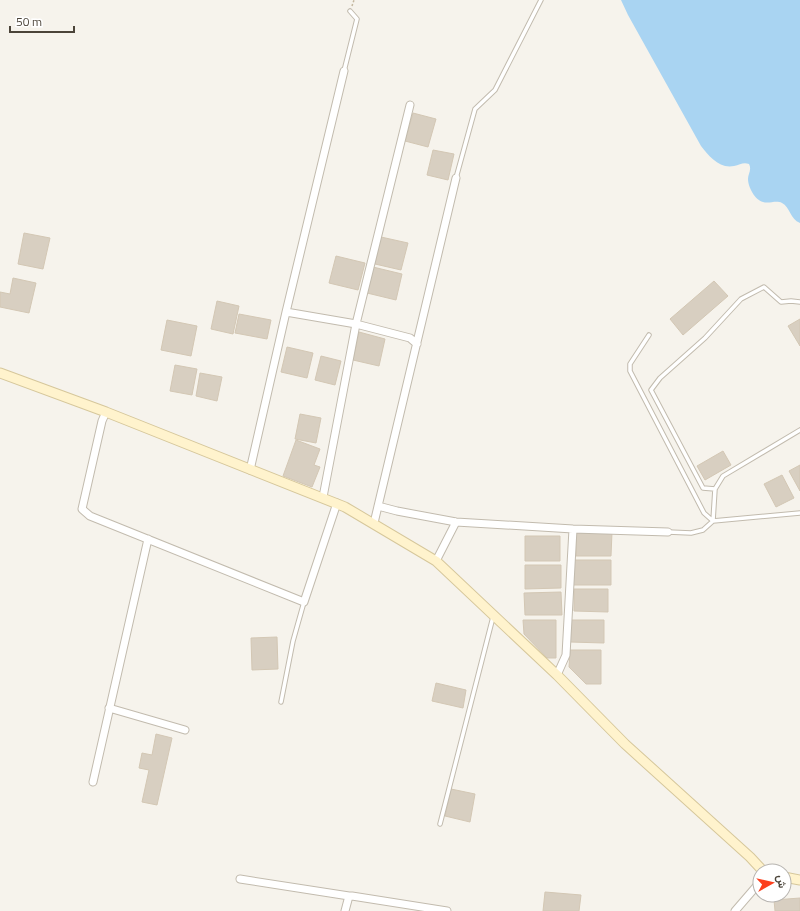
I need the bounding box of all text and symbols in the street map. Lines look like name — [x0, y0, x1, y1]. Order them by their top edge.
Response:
scale bar — [10, 8, 74, 34]
text: 50 m — [16, 12, 42, 31]
north arrow — [752, 863, 792, 903]
text: ش — [773, 874, 791, 889]

